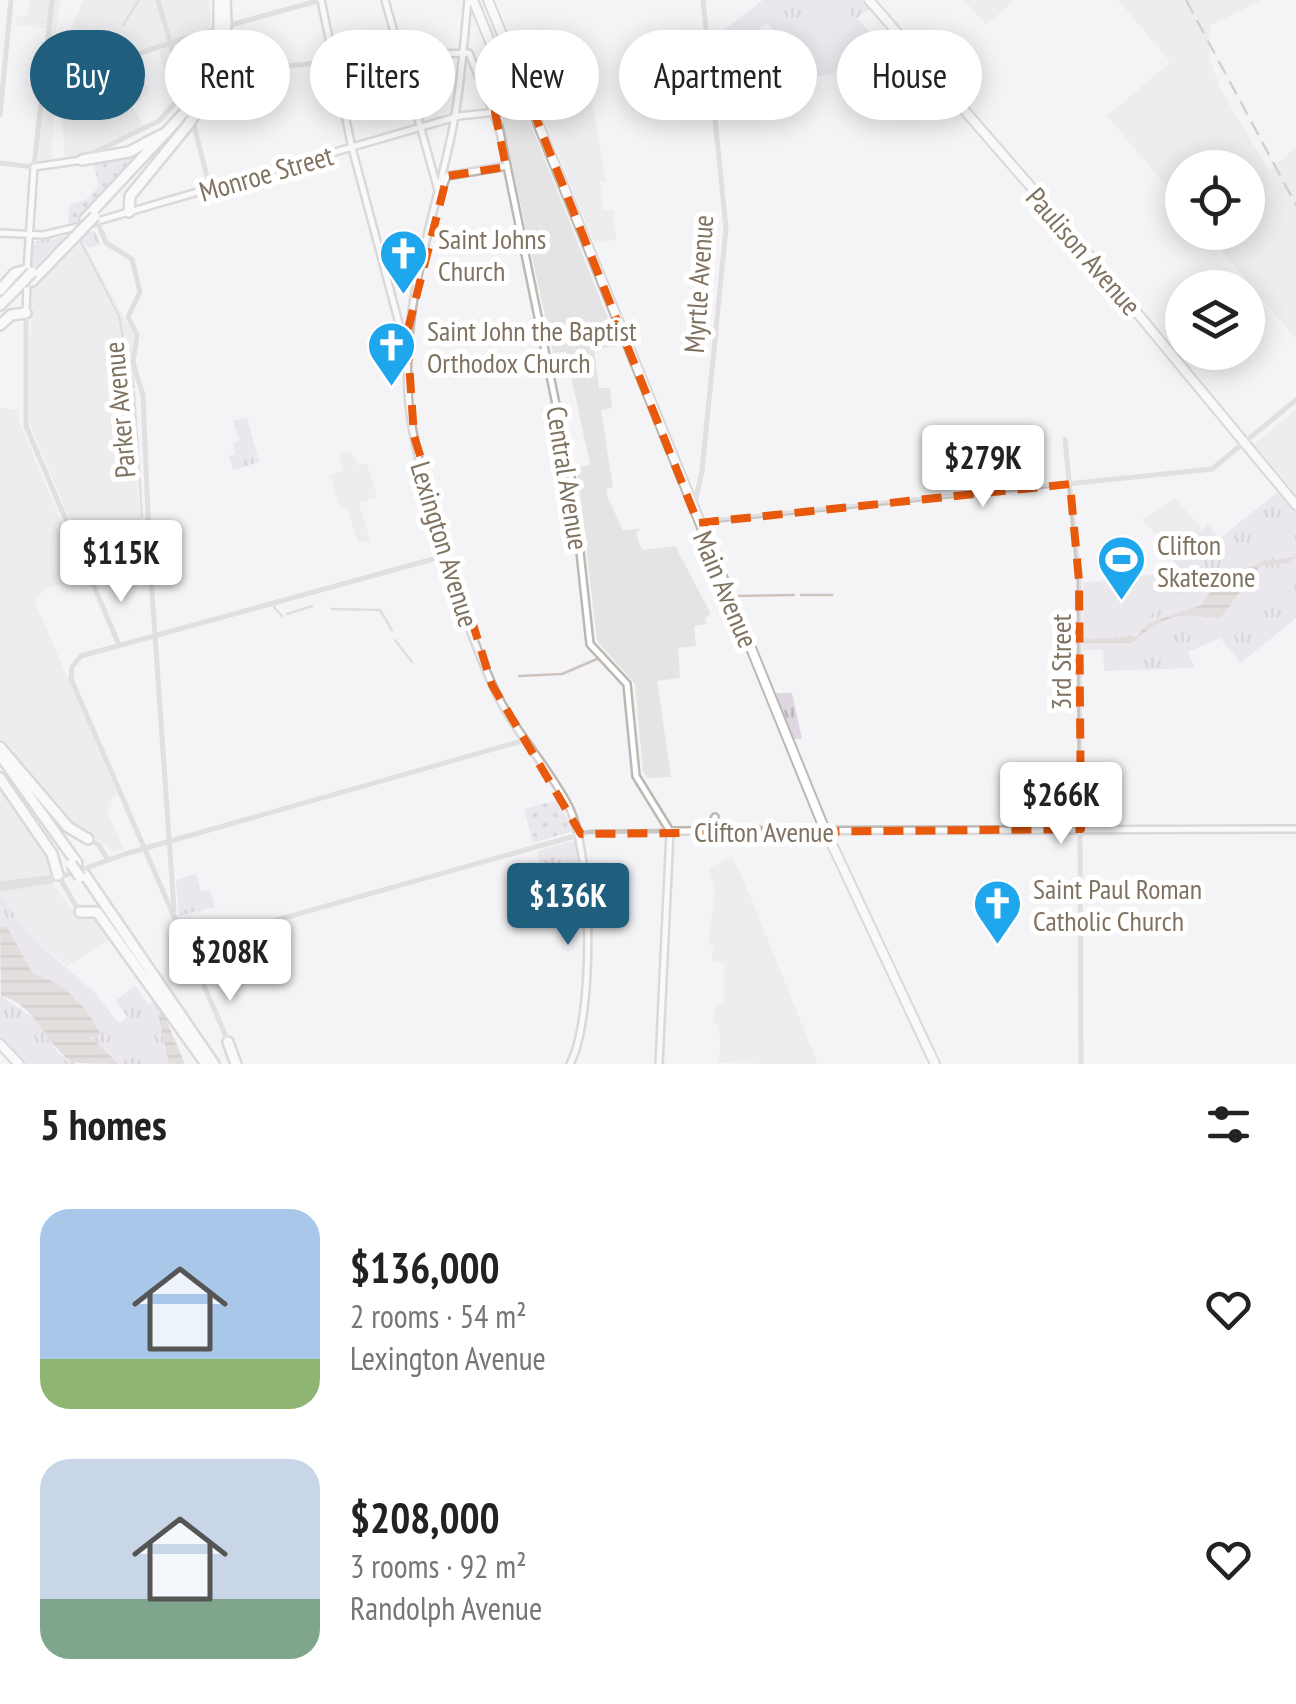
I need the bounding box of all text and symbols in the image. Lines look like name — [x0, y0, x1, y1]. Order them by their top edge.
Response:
chip: Buy — [30, 30, 145, 120]
chip: Rent — [165, 30, 290, 120]
chip: Filters — [310, 30, 455, 120]
chip: New — [475, 30, 599, 120]
chip: Apartment — [619, 30, 817, 120]
chip: House — [837, 30, 982, 120]
street label: Monroe Street — [195, 136, 337, 210]
map controls — [1165, 150, 1265, 370]
button: locate — [1165, 150, 1265, 250]
street label: Paulison Avenue — [1018, 179, 1150, 323]
street label: Myrtle Avenue — [675, 214, 721, 354]
place label: Saint Johns Church — [438, 220, 546, 289]
church icon: Saint Johns Church — [377, 228, 429, 296]
button: layers — [1165, 270, 1265, 370]
place label: Saint John the Baptist Orthodox Church — [427, 312, 637, 381]
church icon: Saint John the Baptist Orthodox Church — [366, 320, 418, 388]
street label: Parker Avenue — [95, 340, 143, 480]
street label: Central Avenue — [538, 403, 598, 553]
pin: $279K — [913, 425, 1053, 510]
text: $279K — [944, 436, 1022, 478]
street label: Lexington Avenue — [402, 457, 488, 631]
pin: $115K — [51, 520, 191, 605]
street label: Main Avenue — [685, 525, 767, 653]
place label: Clifton Skatezone — [1157, 526, 1256, 595]
text: $115K — [82, 531, 160, 573]
sports icon: Clifton Skatezone — [1096, 534, 1148, 602]
street label: 3rd Street — [1042, 614, 1079, 710]
pin: $266K — [991, 762, 1131, 847]
text: $266K — [1022, 773, 1100, 815]
street label: Clifton Avenue — [694, 813, 834, 850]
pin: $136K — [498, 863, 638, 948]
place label: Saint Paul Roman Catholic Church — [1033, 870, 1202, 939]
text: $136K — [529, 874, 607, 916]
church icon: Saint Paul Roman Catholic Church — [972, 878, 1024, 946]
pin: $208K — [160, 919, 300, 1004]
text: $208K — [191, 930, 269, 972]
text: 5 homes — [40, 1097, 167, 1152]
icon: filters — [1201, 1097, 1256, 1152]
text: $136,000 — [350, 1240, 500, 1295]
icon: home — [120, 1249, 240, 1369]
icon: heart — [1201, 1282, 1256, 1337]
text: 2 rooms · 54 m² — [350, 1295, 527, 1337]
text: Lexington Avenue — [350, 1337, 546, 1379]
text: $208,000 — [350, 1490, 500, 1545]
icon: home — [120, 1499, 240, 1619]
icon: heart — [1201, 1532, 1256, 1587]
text: 3 rooms · 92 m² — [350, 1545, 527, 1587]
text: Randolph Avenue — [350, 1587, 542, 1629]

